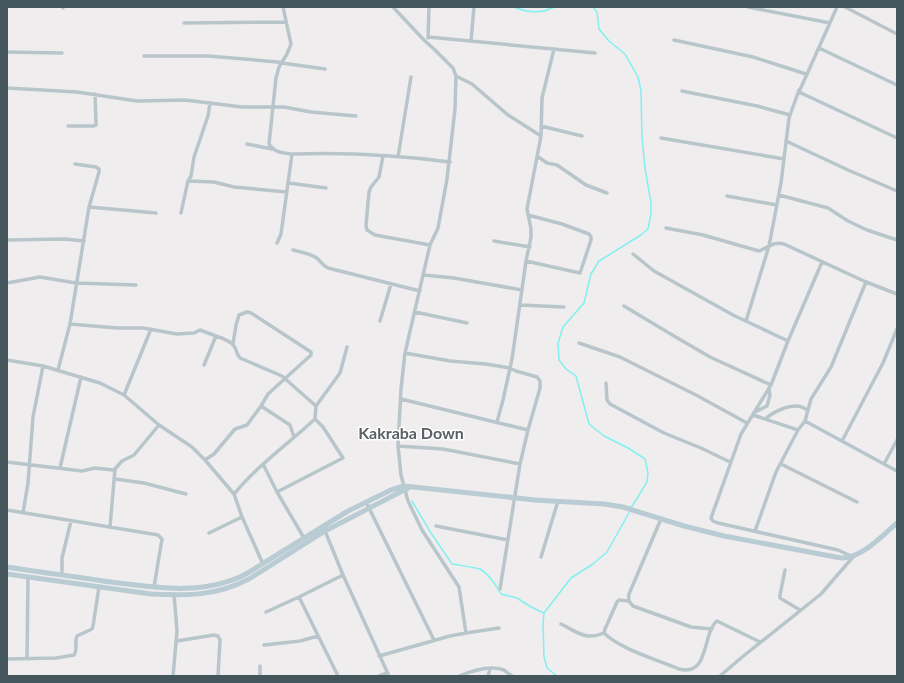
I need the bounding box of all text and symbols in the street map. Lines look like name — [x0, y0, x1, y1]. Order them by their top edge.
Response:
district label: Kakraba Down — [358, 423, 464, 442]

